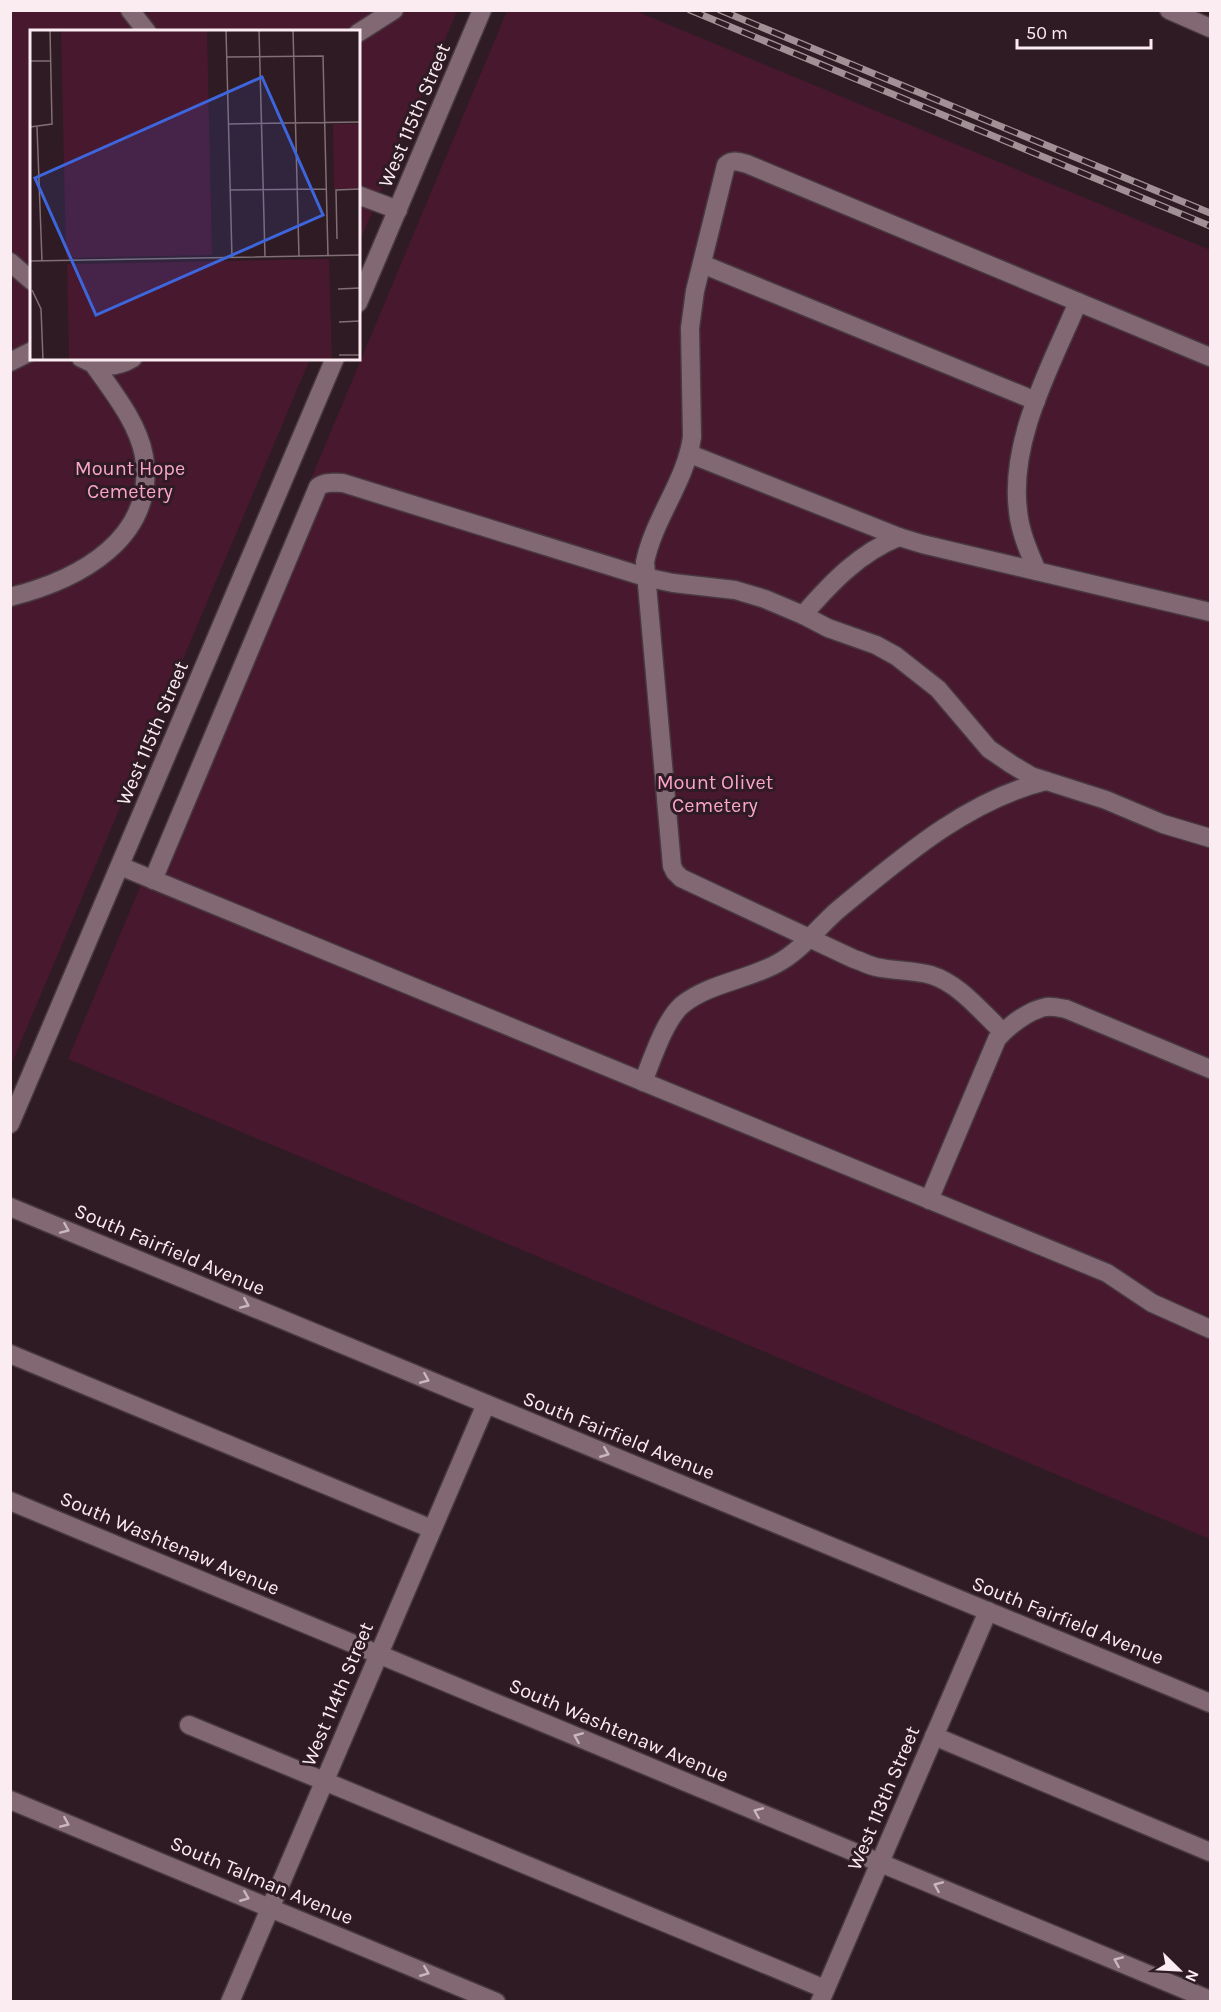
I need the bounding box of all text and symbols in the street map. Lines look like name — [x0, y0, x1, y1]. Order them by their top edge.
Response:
scale bar — [1017, 12, 1150, 50]
text: 50 m — [1026, 22, 1068, 44]
inset map — [30, 30, 360, 360]
street label: West 115th Street — [374, 39, 455, 191]
park label: Mount Hope Cemetery — [75, 457, 185, 503]
street label: West 115th Street — [112, 657, 193, 809]
park label: Mount Olivet Cemetery — [657, 771, 774, 817]
street label: South Fairfield Avenue — [71, 1199, 269, 1300]
one-way arrow — [58, 1222, 69, 1234]
one-way arrow — [238, 1297, 249, 1309]
one-way arrow — [419, 1372, 430, 1384]
street label: South Fairfield Avenue — [520, 1386, 718, 1484]
one-way arrow — [599, 1446, 610, 1458]
street label: South Washtenaw Avenue — [57, 1487, 283, 1600]
street label: South Fairfield Avenue — [969, 1571, 1167, 1669]
street label: West 114th Street — [297, 1618, 378, 1770]
street label: South Washtenaw Avenue — [506, 1674, 732, 1787]
street label: West 113th Street — [843, 1722, 924, 1874]
one-way arrow — [573, 1732, 584, 1744]
one-way arrow — [753, 1807, 764, 1819]
one-way arrow — [58, 1816, 69, 1828]
street label: South Talman Avenue — [167, 1831, 357, 1929]
one-way arrow — [933, 1881, 944, 1893]
one-way arrow — [238, 1890, 249, 1902]
north arrow — [1149, 1940, 1209, 2000]
one-way arrow — [1113, 1956, 1124, 1968]
one-way arrow — [419, 1965, 430, 1977]
text: N — [1181, 1967, 1203, 1985]

